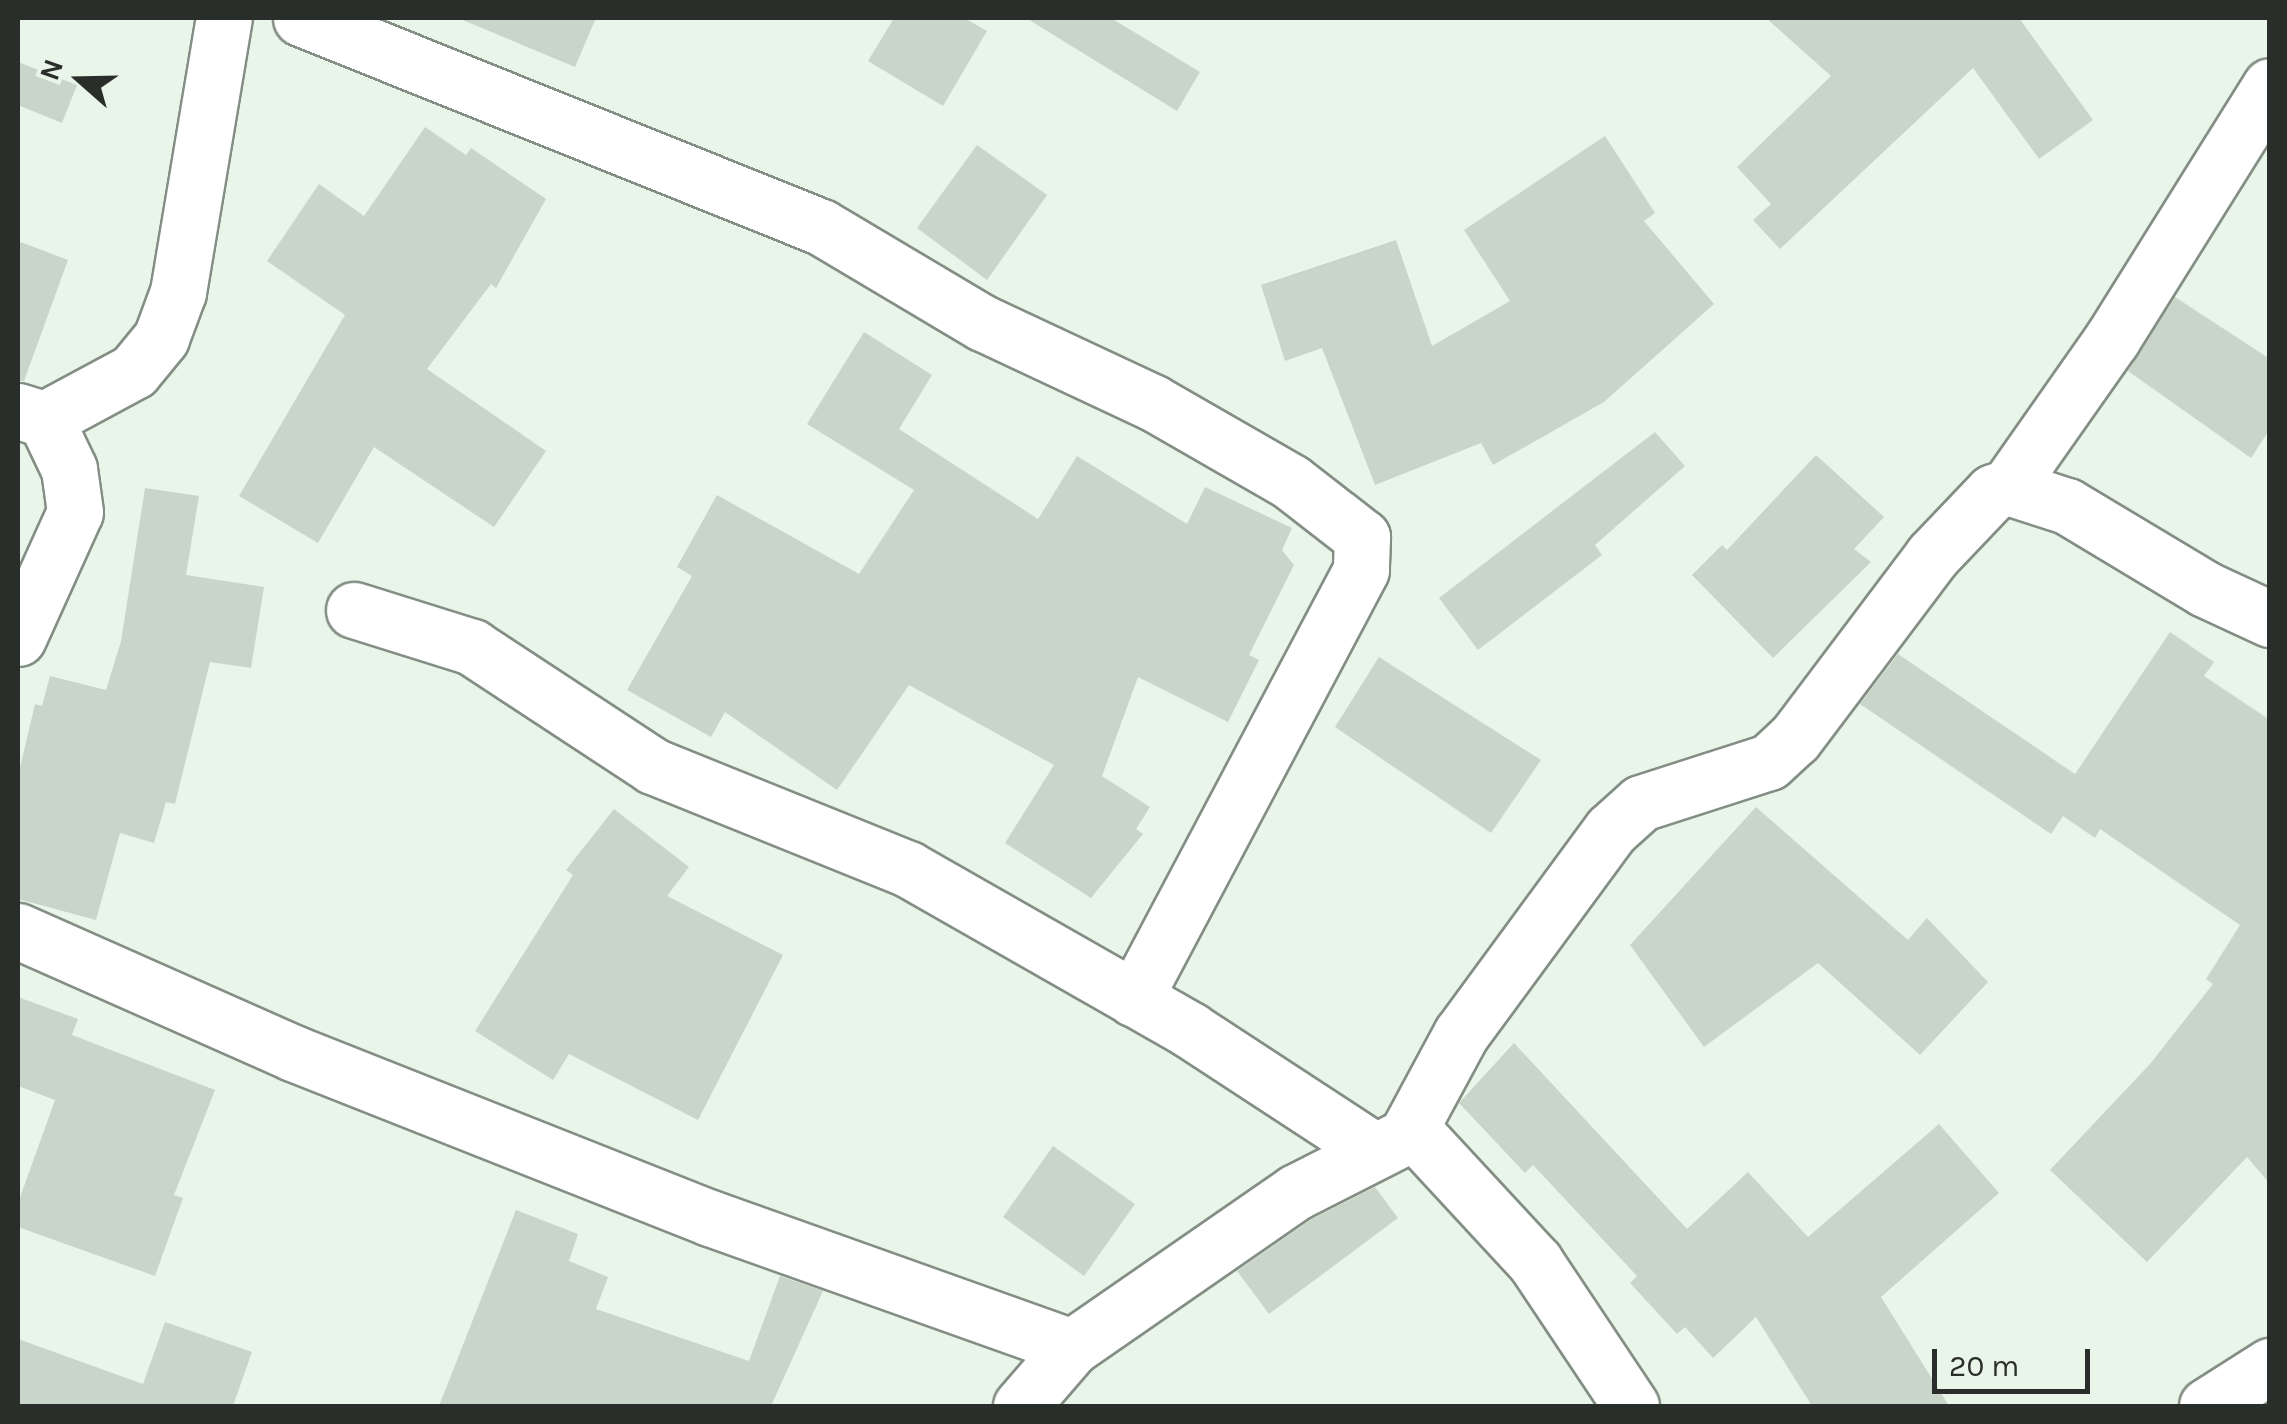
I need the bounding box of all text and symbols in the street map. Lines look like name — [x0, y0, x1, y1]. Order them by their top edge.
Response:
north arrow — [30, 30, 130, 130]
text: N — [32, 54, 70, 85]
scale bar — [1937, 1329, 2094, 1391]
text: 20 m — [1949, 1348, 2019, 1384]

